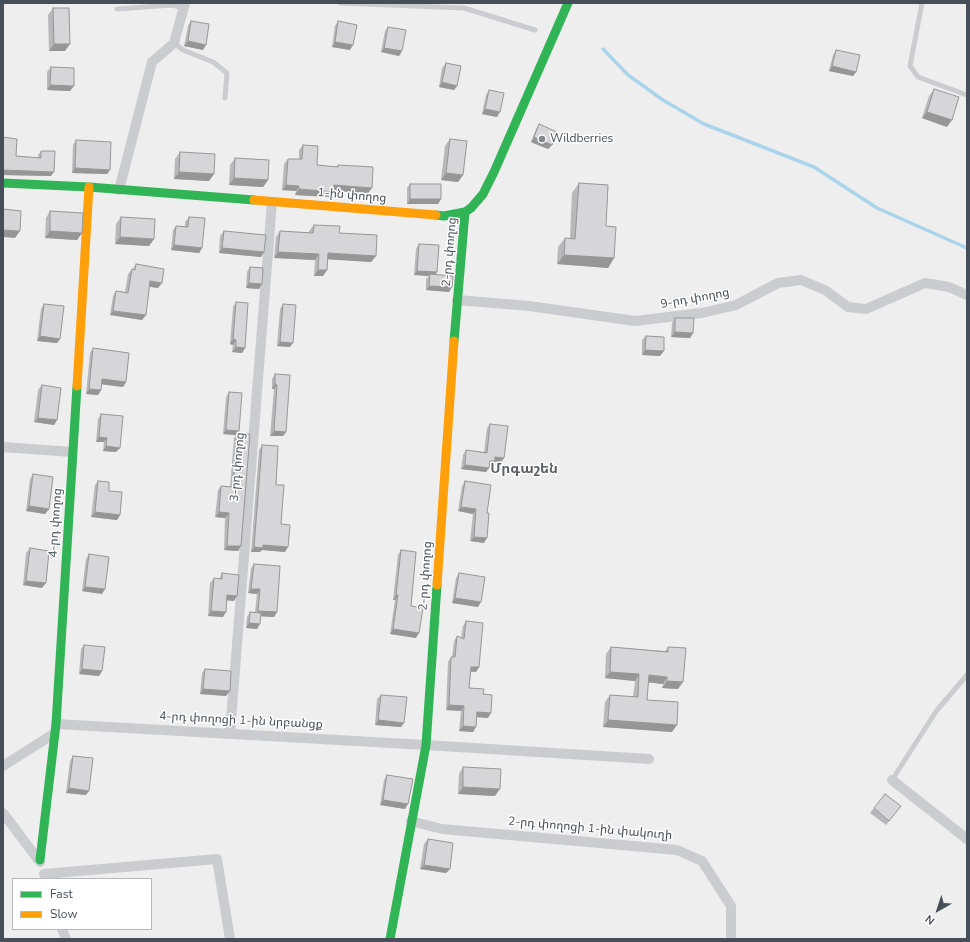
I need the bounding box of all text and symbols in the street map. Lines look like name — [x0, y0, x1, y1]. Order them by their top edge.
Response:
place label: Wildberries — [550, 132, 613, 146]
marker: Wildberries — [537, 134, 547, 144]
street label: 1-ին փողոց — [317, 186, 387, 206]
street label: 2-րդ փողոց — [440, 217, 460, 287]
street label: 9-րդ փողոց — [659, 286, 731, 312]
street label: 3-րդ փողոց — [228, 432, 248, 502]
district label: Մրգաշեն — [490, 462, 558, 478]
street label: 4-րդ փողոց — [46, 488, 66, 558]
street label: 2-րդ փողոց — [416, 541, 436, 611]
street label: 4-րդ փողոցի 1-ին նրբանցք — [159, 710, 323, 732]
street label: 2-րդ փողոցի 1-ին փակուղի — [507, 815, 673, 843]
legend — [12, 878, 152, 930]
text: Fast — [50, 886, 73, 902]
north arrow — [918, 890, 958, 930]
text: Slow — [50, 906, 78, 922]
text: N — [922, 911, 938, 928]

